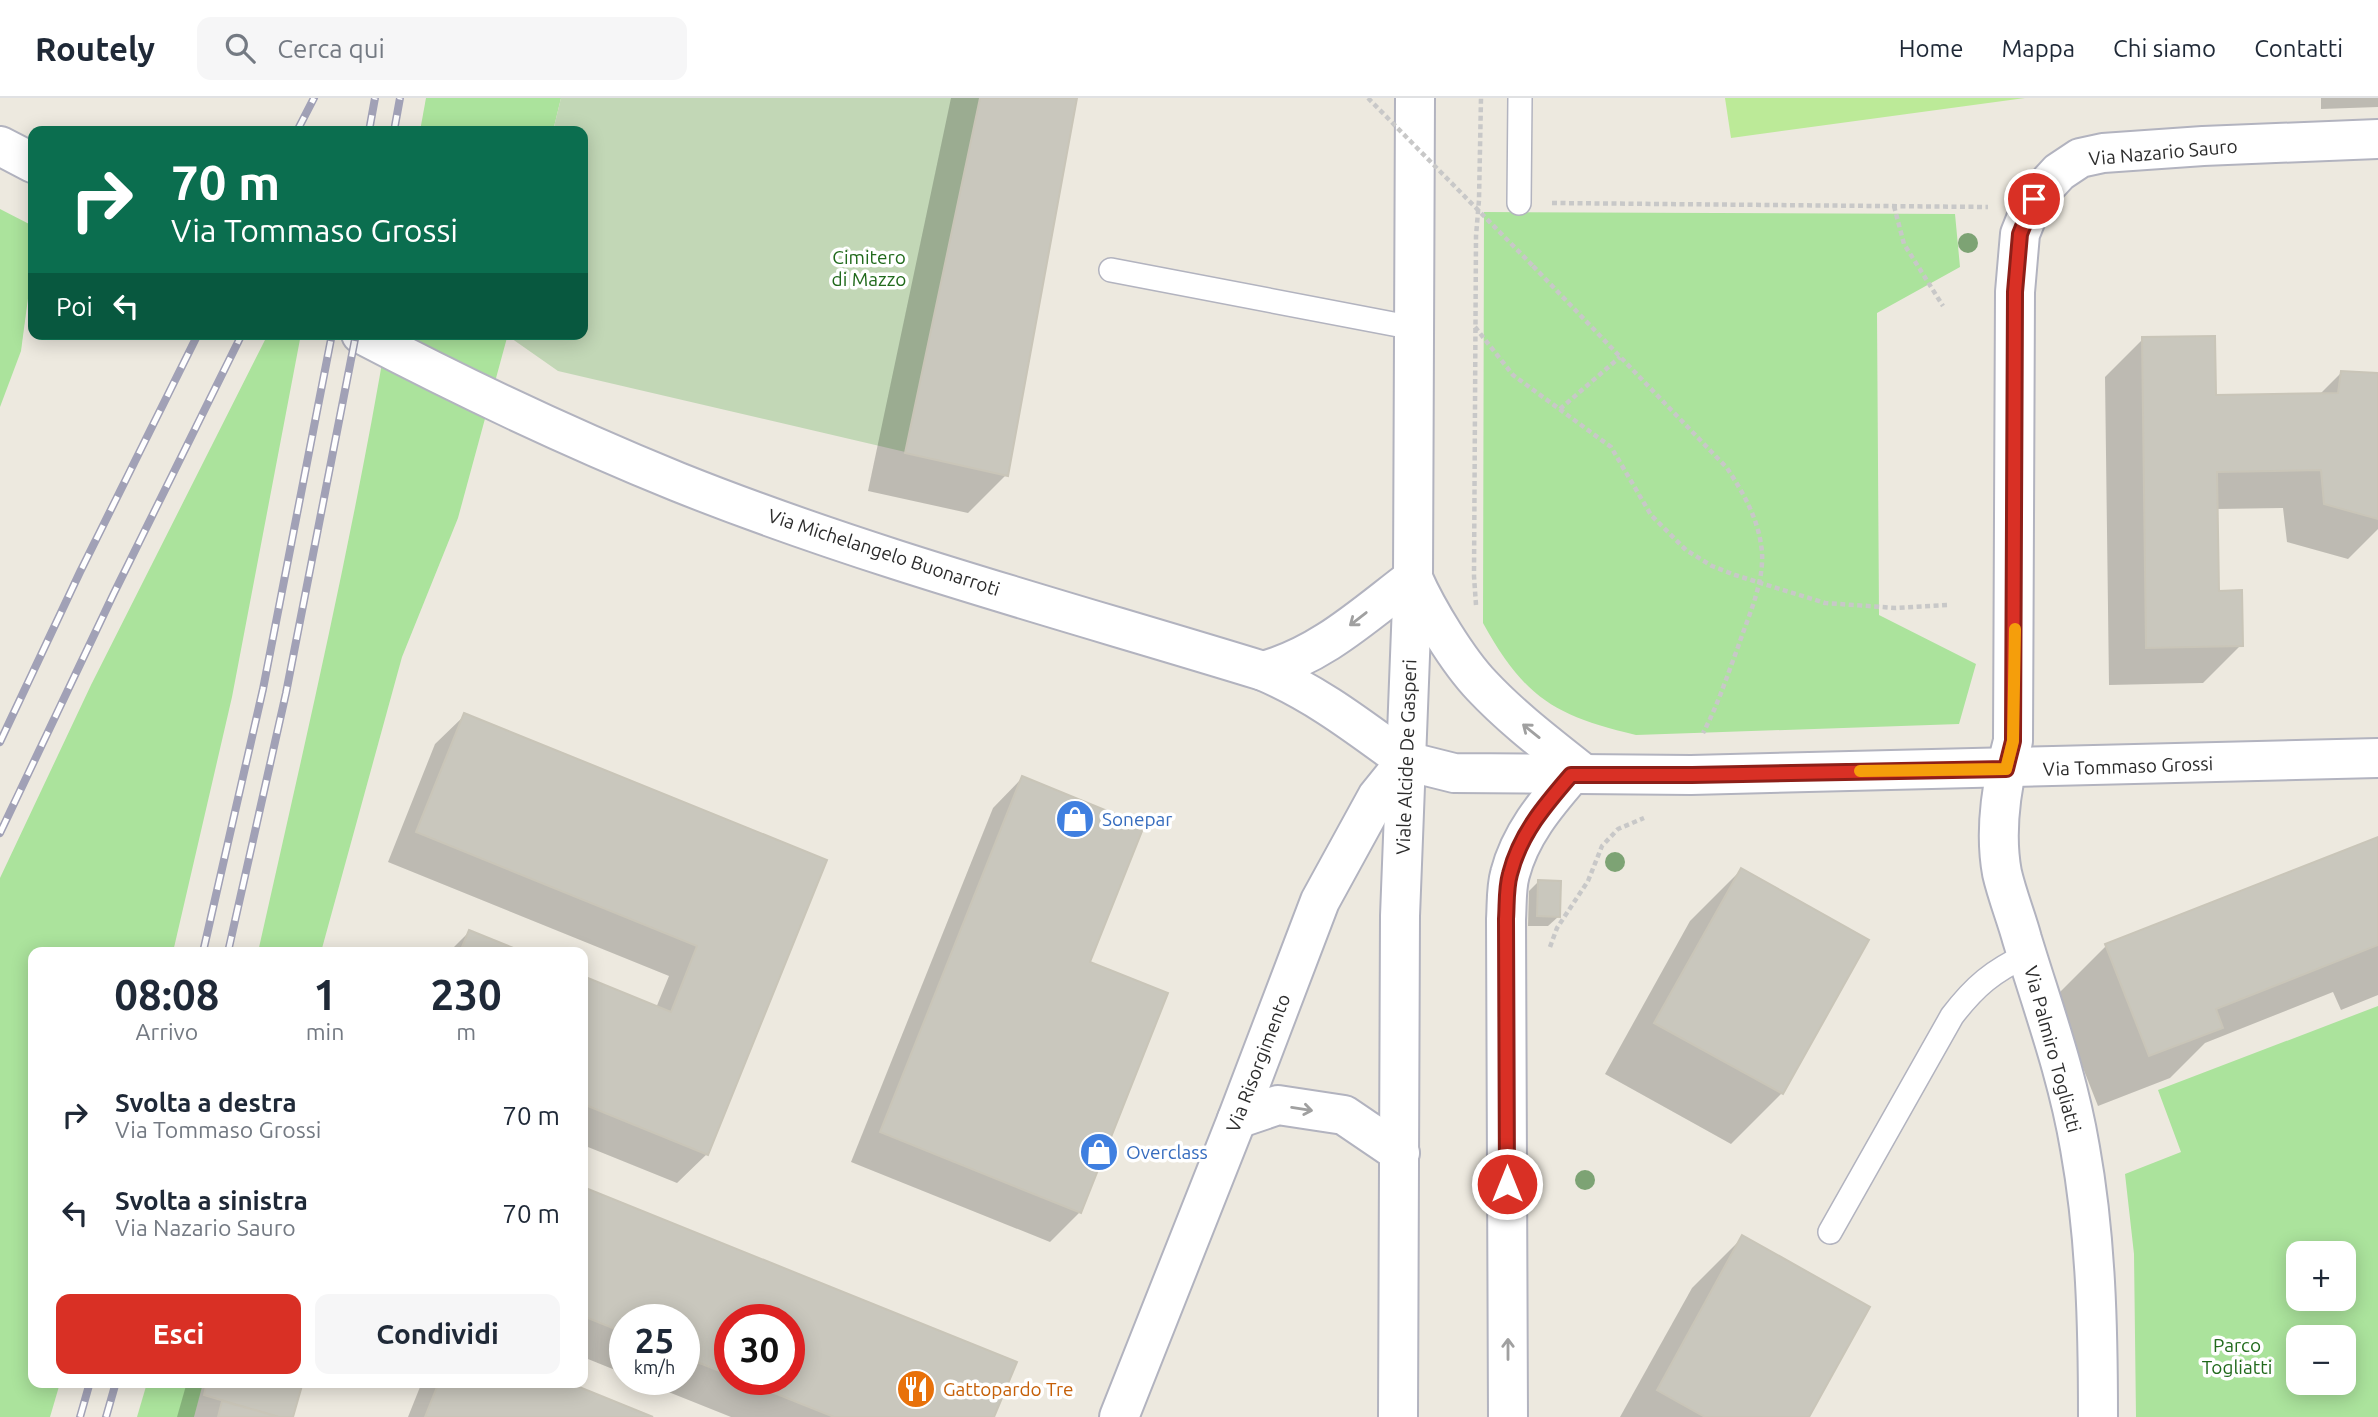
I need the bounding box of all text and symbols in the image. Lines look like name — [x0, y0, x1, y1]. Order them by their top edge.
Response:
search box — [197, 17, 687, 80]
icon: search — [221, 29, 259, 67]
text: Routely — [35, 30, 155, 67]
text: Cerca qui — [277, 34, 385, 63]
text: Home — [1899, 35, 1963, 62]
text: Mappa — [2001, 35, 2075, 62]
text: Chi siamo — [2113, 35, 2216, 62]
text: Contatti — [2254, 35, 2343, 62]
street label: Via Nazario Sauro — [2088, 135, 2238, 169]
icon: right — [56, 154, 147, 245]
text: 70 m — [171, 154, 280, 209]
pin — [2004, 169, 2064, 229]
icon: arrive — [2015, 180, 2053, 218]
text: Via Tommaso Grossi — [171, 212, 458, 248]
park label: Cimitero di Mazzo — [832, 246, 906, 290]
icon: left — [107, 287, 145, 325]
text: Poi — [56, 292, 93, 321]
street label: Via Michelangelo Buonarroti — [765, 504, 1003, 600]
one-way arrow — [1350, 612, 1368, 627]
street label: Viale Alcide De Gasperi — [1392, 659, 1420, 855]
one-way arrow — [1522, 724, 1540, 739]
street label: Via Tommaso Grossi — [2042, 752, 2214, 780]
shop icon: Sonepar — [1054, 798, 1096, 840]
place label: Sonepar — [1102, 808, 1173, 830]
street label: Via Palmiro Togliatti — [2020, 963, 2086, 1135]
text: 08:08 — [114, 971, 219, 1018]
text: 1 — [313, 971, 337, 1018]
text: 230 — [431, 971, 502, 1018]
street label: Via Risorgimento — [1222, 991, 1294, 1135]
text: Arrivo — [136, 1019, 198, 1044]
text: min — [306, 1019, 344, 1044]
text: m — [456, 1019, 476, 1044]
text: Svolta a destra — [115, 1088, 297, 1117]
icon: right — [56, 1096, 94, 1134]
text: 70 m — [502, 1101, 560, 1130]
one-way arrow — [1291, 1103, 1313, 1116]
text: Via Tommaso Grossi — [115, 1117, 321, 1142]
shop icon: Overclass — [1078, 1131, 1120, 1173]
place label: Overclass — [1126, 1141, 1208, 1163]
position arrow — [1470, 1147, 1544, 1221]
text: Svolta a sinistra — [115, 1186, 308, 1215]
icon: left — [56, 1194, 94, 1232]
text: 70 m — [502, 1199, 560, 1228]
text: Via Nazario Sauro — [115, 1215, 296, 1240]
map controls — [2286, 1241, 2356, 1395]
button: + — [2286, 1241, 2356, 1311]
button: Esci — [56, 1294, 301, 1374]
button: Condividi — [315, 1294, 560, 1374]
speed limit sign: 30 — [714, 1304, 805, 1395]
text: 25 — [635, 1320, 674, 1360]
button: − — [2286, 1325, 2356, 1395]
park label: Parco Togliatti — [2202, 1334, 2272, 1378]
one-way arrow — [1501, 1338, 1515, 1361]
text: km/h — [634, 1357, 675, 1377]
restaurant icon: Gattopardo Tre — [895, 1368, 937, 1410]
place label: Gattopardo Tre — [943, 1378, 1074, 1400]

